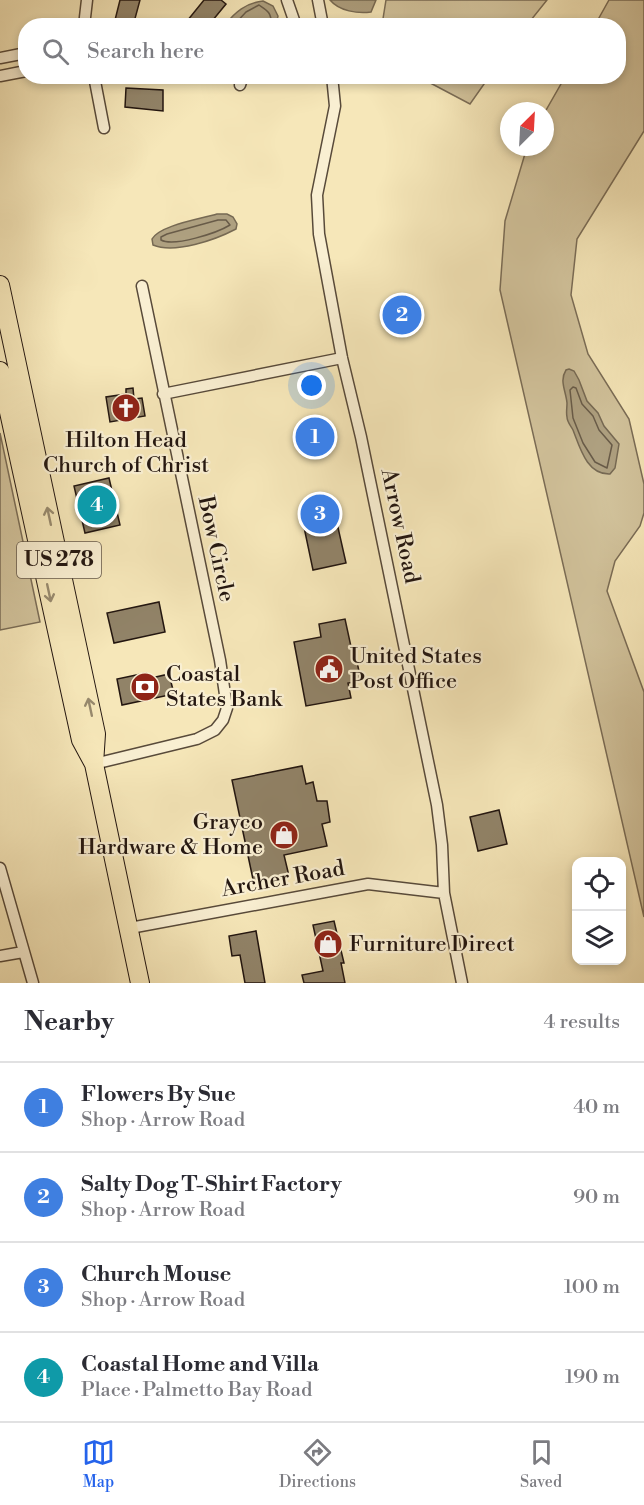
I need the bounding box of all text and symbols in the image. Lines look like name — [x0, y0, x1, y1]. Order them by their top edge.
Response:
search box — [18, 18, 626, 84]
icon: search — [39, 35, 72, 68]
text: Search here — [87, 38, 204, 65]
north arrow — [500, 102, 554, 156]
pin: 2 — [382, 292, 422, 338]
your location — [297, 371, 326, 400]
church icon: Hilton Head Church of Christ — [110, 392, 142, 424]
pin: 1 — [296, 414, 334, 460]
place label: Hilton Head Church of Christ — [43, 427, 209, 479]
street label: Arrow Road — [374, 465, 425, 586]
pin: 4 — [78, 482, 116, 528]
pin: 3 — [300, 492, 340, 536]
street label: Bow Circle — [191, 493, 240, 604]
one-way arrow — [43, 507, 54, 526]
road number: US 278 — [17, 542, 101, 578]
one-way arrow — [43, 583, 55, 602]
place label: United States Post Office — [350, 643, 482, 695]
public building icon: United States Post Office — [313, 653, 345, 685]
place label: Coastal States Bank — [166, 661, 284, 713]
bank icon: Coastal States Bank — [129, 671, 161, 703]
one-way arrow — [84, 697, 95, 717]
place label: Grayco Hardware & Home — [78, 809, 263, 861]
shop icon: Grayco Hardware & Home — [268, 819, 300, 851]
street label: Archer Road — [218, 855, 347, 903]
map controls — [572, 857, 626, 965]
button: locate — [572, 857, 626, 911]
button: layers — [572, 911, 626, 965]
shop icon: Furniture Direct — [312, 928, 344, 960]
place label: Furniture Direct — [349, 931, 515, 958]
text: Nearby — [24, 1006, 114, 1038]
text: 4 results — [543, 1010, 620, 1035]
text: Flowers By Sue — [81, 1081, 236, 1108]
text: 1 — [39, 1095, 48, 1120]
text: 40 m — [573, 1095, 620, 1120]
text: Shop · Arrow Road — [81, 1108, 245, 1133]
text: Salty Dog T-Shirt Factory — [81, 1171, 342, 1198]
text: 2 — [37, 1185, 50, 1210]
text: 90 m — [573, 1185, 620, 1210]
text: Shop · Arrow Road — [81, 1198, 245, 1223]
text: Church Mouse — [81, 1261, 231, 1288]
text: 3 — [37, 1275, 50, 1300]
text: 100 m — [564, 1275, 620, 1300]
text: Shop · Arrow Road — [81, 1288, 245, 1313]
text: Coastal Home and Villa — [81, 1351, 319, 1378]
text: 4 — [37, 1365, 50, 1390]
text: 190 m — [565, 1365, 620, 1390]
text: Place · Palmetto Bay Road — [81, 1378, 312, 1403]
tab: Map — [82, 1436, 115, 1492]
tab: Directions — [279, 1436, 356, 1492]
tab: Saved — [520, 1436, 562, 1492]

